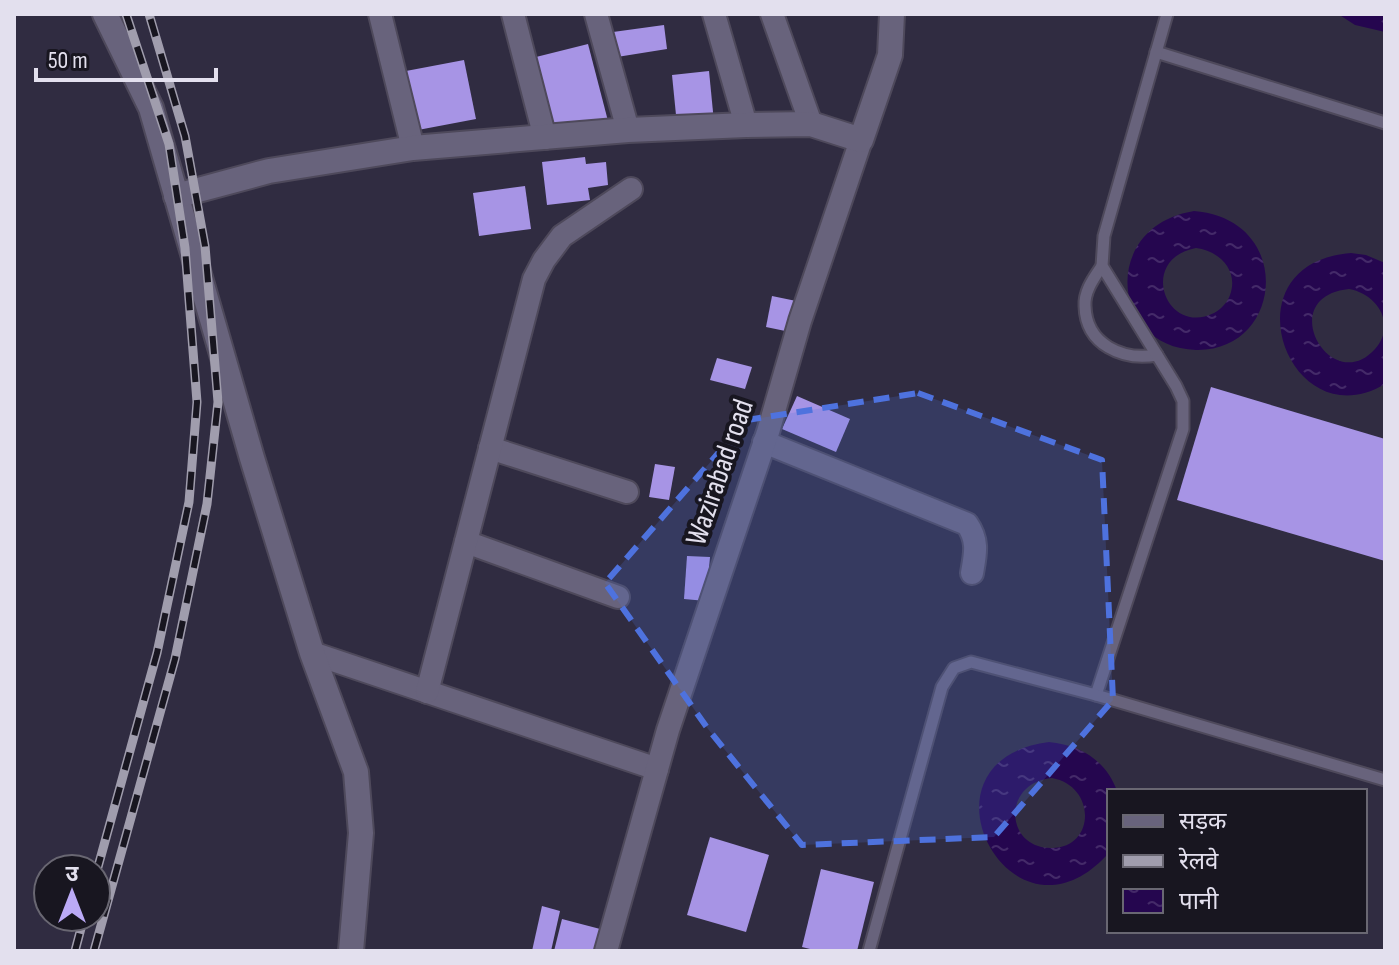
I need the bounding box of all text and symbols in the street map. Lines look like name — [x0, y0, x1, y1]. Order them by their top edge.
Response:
scale bar — [36, 32, 216, 82]
text: 50 m — [48, 46, 88, 75]
street label: Wazirabad road — [678, 395, 762, 550]
legend — [1107, 789, 1367, 933]
text: सड़क — [1179, 807, 1227, 836]
text: रेलवे — [1178, 847, 1219, 876]
north arrow — [32, 853, 112, 933]
text: उ — [66, 861, 80, 888]
text: पानी — [1179, 887, 1219, 916]

